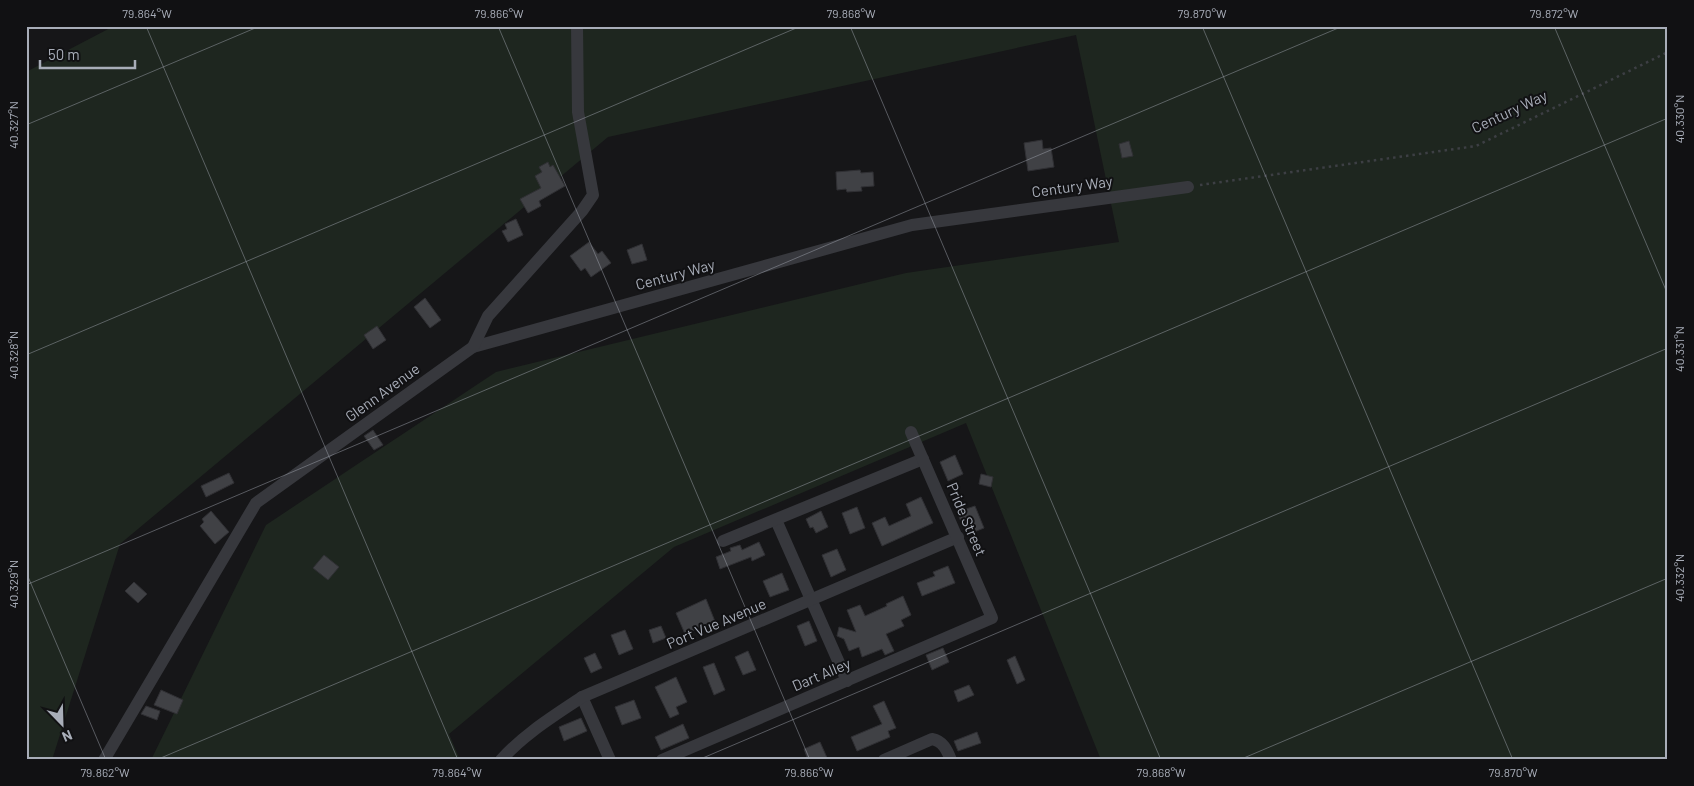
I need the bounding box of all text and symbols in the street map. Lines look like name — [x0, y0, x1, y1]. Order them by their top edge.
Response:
text: 79.864°W — [122, 6, 172, 20]
text: 79.866°W — [475, 6, 524, 20]
text: 79.868°W — [826, 6, 876, 20]
text: 79.870°W — [1177, 6, 1227, 20]
text: 79.872°W — [1530, 6, 1579, 20]
scale bar — [40, 38, 135, 70]
text: 50 m — [48, 45, 80, 63]
street label: Century Way — [1468, 86, 1550, 136]
text: 40.330°N — [1672, 95, 1686, 143]
text: 40.327°N — [6, 101, 20, 149]
street label: Century Way — [1030, 171, 1114, 201]
street label: Century Way — [633, 255, 717, 293]
text: 40.331°N — [1672, 326, 1686, 372]
text: 40.328°N — [6, 331, 20, 379]
street label: Glenn Avenue — [341, 359, 423, 425]
street label: Pride Street — [943, 479, 991, 559]
text: 40.332°N — [1672, 554, 1686, 602]
text: 40.329°N — [6, 560, 20, 608]
street label: Port Vue Avenue — [664, 594, 768, 652]
street label: Dart Alley — [789, 654, 853, 694]
north arrow — [38, 698, 88, 748]
text: N — [60, 727, 75, 746]
text: 79.862°W — [80, 765, 130, 779]
text: 79.864°W — [432, 765, 482, 779]
text: 79.866°W — [785, 765, 834, 779]
text: 79.868°W — [1136, 765, 1186, 779]
text: 79.870°W — [1488, 765, 1538, 779]

